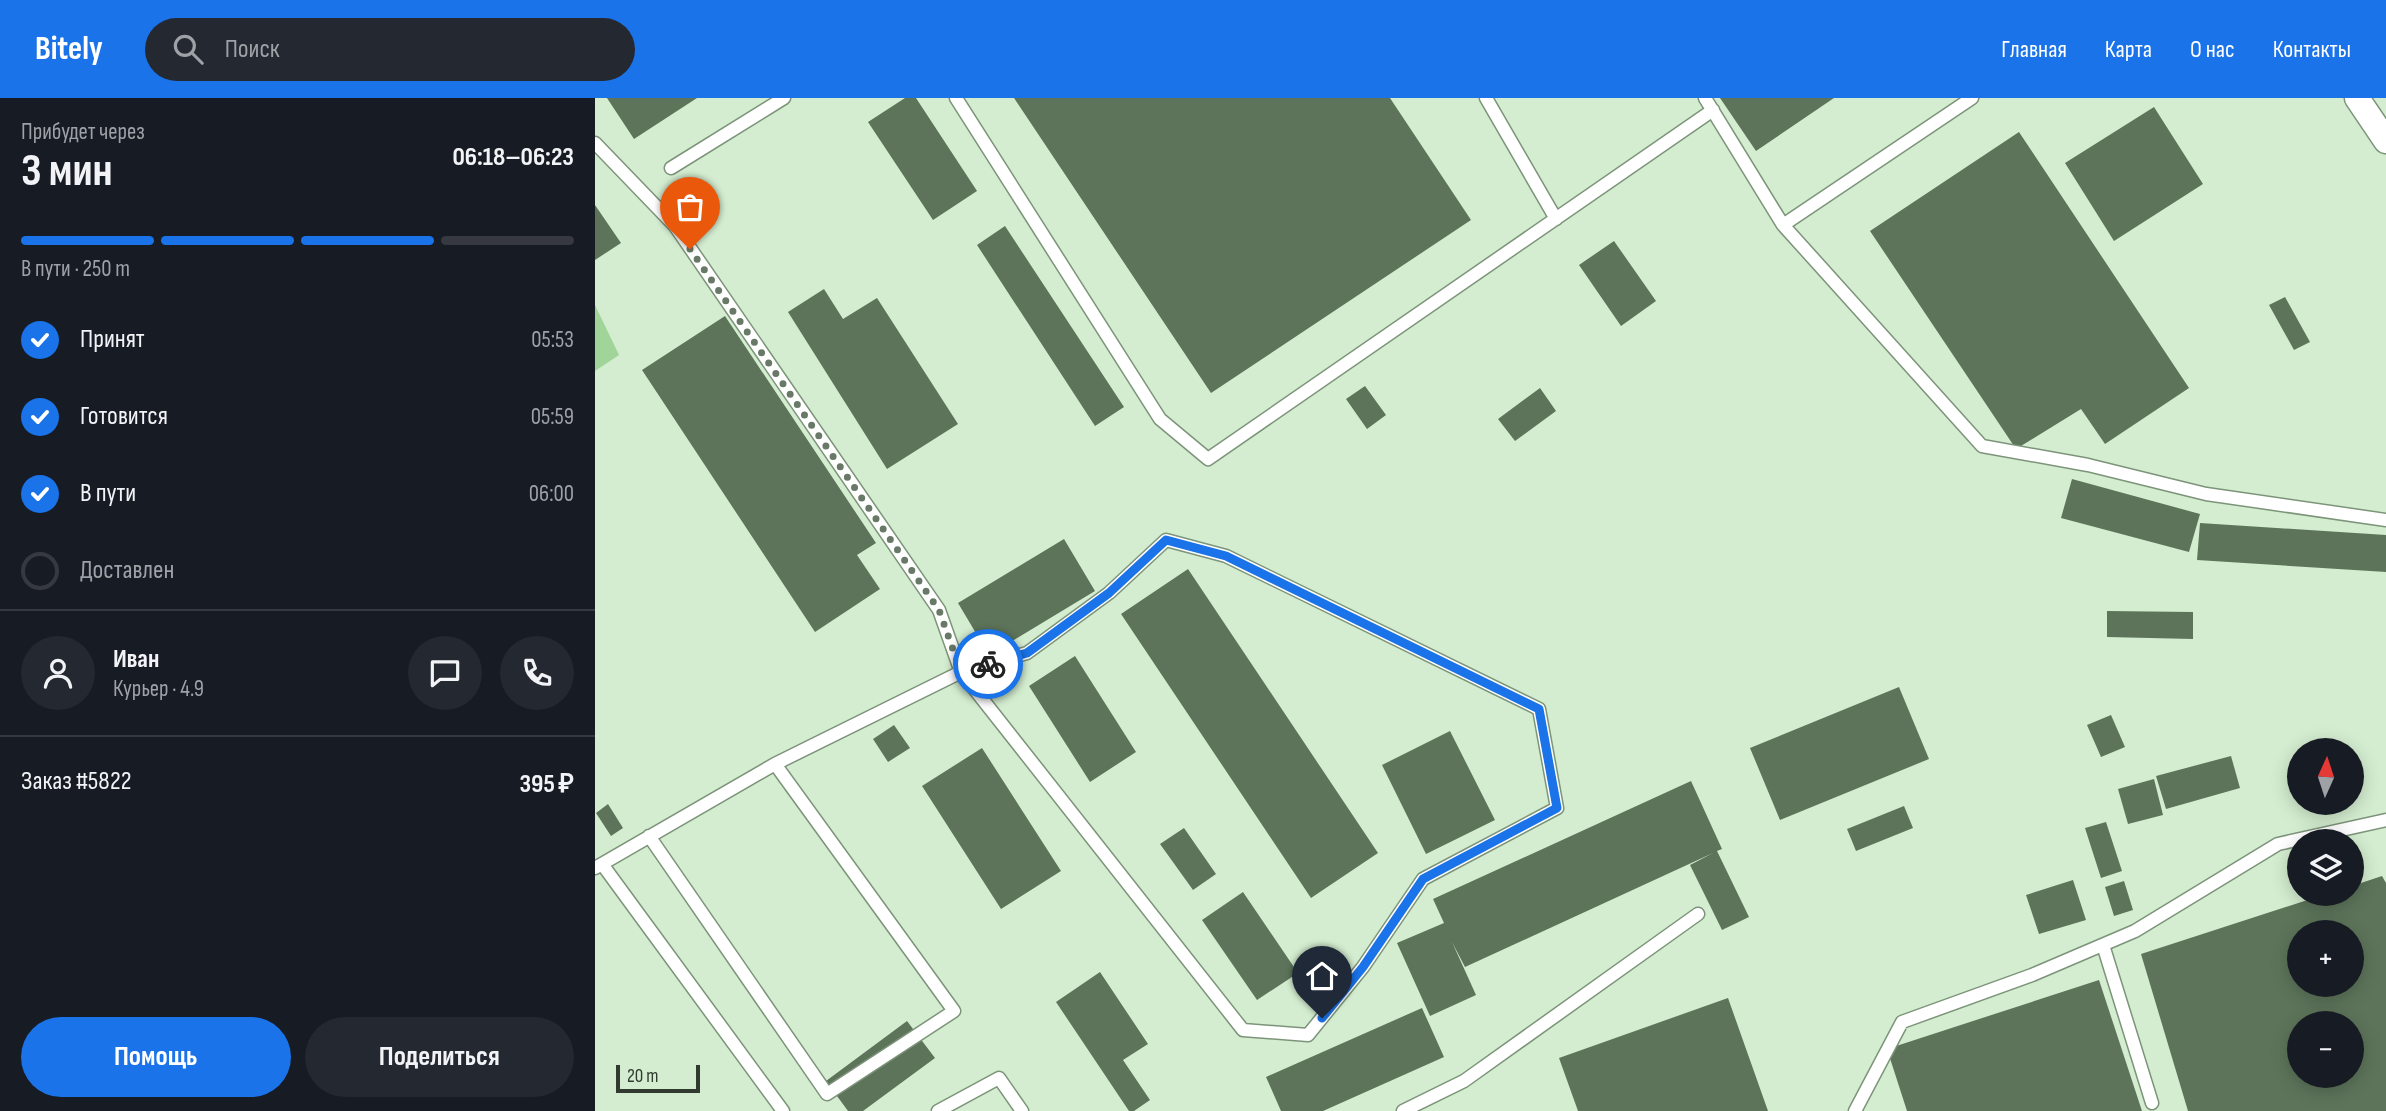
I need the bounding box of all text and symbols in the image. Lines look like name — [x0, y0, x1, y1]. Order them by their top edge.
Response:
search box — [145, 18, 635, 81]
text: Bitely — [35, 29, 103, 69]
icon: search — [169, 30, 207, 68]
text: Поиск — [225, 34, 280, 65]
text: Главная — [2001, 35, 2067, 64]
text: Карта — [2105, 35, 2152, 64]
text: О нас — [2190, 35, 2235, 64]
text: Контакты — [2273, 35, 2351, 64]
text: Прибудет через — [21, 118, 145, 146]
text: 06:18–06:23 — [452, 142, 574, 173]
text: 3 мин — [21, 144, 113, 199]
pin — [660, 177, 720, 249]
icon: bag — [671, 188, 709, 226]
text: В пути · 250 m — [21, 255, 130, 283]
icon: check — [21, 321, 59, 359]
text: Принят — [80, 324, 145, 355]
text: 05:53 — [531, 326, 574, 354]
icon: check — [21, 398, 59, 436]
text: Готовится — [80, 401, 168, 432]
text: 05:59 — [531, 403, 574, 431]
icon: check — [21, 475, 59, 513]
text: В пути — [80, 478, 136, 509]
text: 06:00 — [529, 480, 574, 508]
text: Доставлен — [80, 555, 174, 586]
courier — [953, 629, 1023, 699]
button: person — [21, 636, 95, 710]
button: chat — [408, 636, 482, 710]
button: phone — [500, 636, 574, 710]
text: Иван — [113, 644, 159, 675]
icon: bike — [969, 645, 1007, 683]
text: Курьер · 4.9 — [113, 675, 204, 703]
north arrow — [2287, 738, 2364, 816]
map controls — [2287, 738, 2364, 1088]
text: Заказ #5822 — [21, 766, 132, 797]
text: 395 ₽ — [519, 769, 574, 800]
button: layers — [2287, 829, 2364, 906]
button: + — [2287, 920, 2364, 997]
pin — [1292, 946, 1352, 1018]
icon: home — [1303, 957, 1341, 995]
button: − — [2287, 1011, 2364, 1088]
button: Помощь — [21, 1017, 291, 1097]
button: Поделиться — [305, 1017, 574, 1097]
scale bar — [616, 1062, 700, 1094]
text: 20 m — [627, 1065, 659, 1088]

